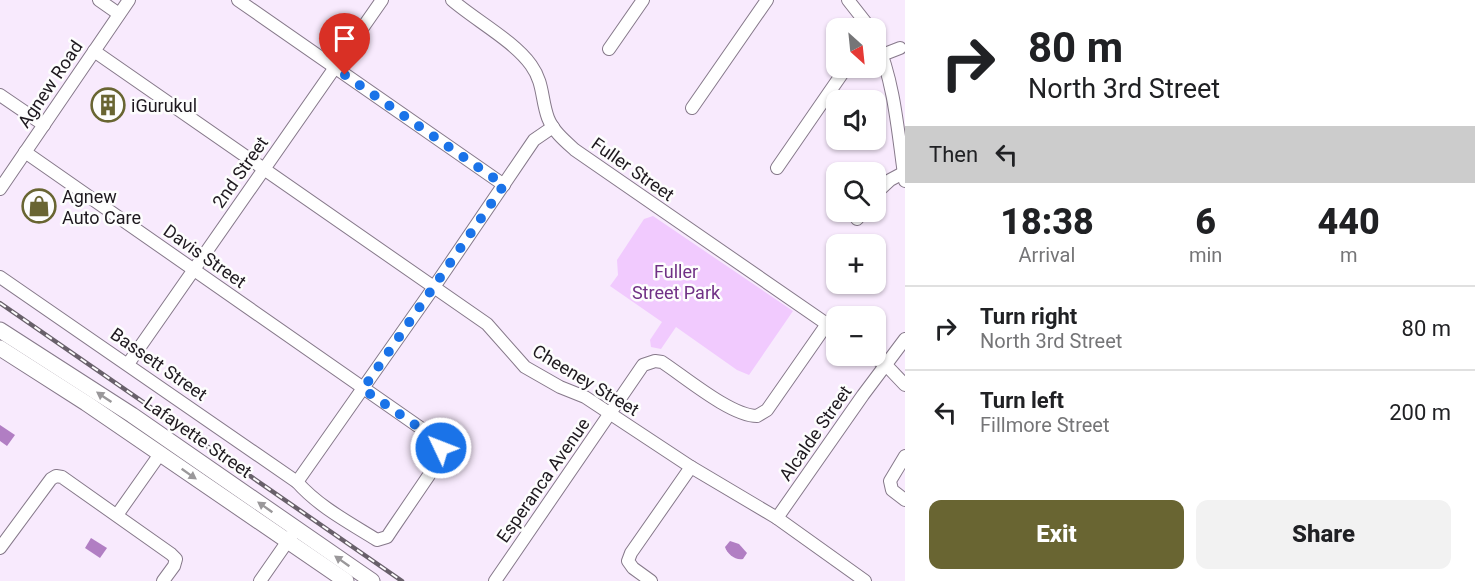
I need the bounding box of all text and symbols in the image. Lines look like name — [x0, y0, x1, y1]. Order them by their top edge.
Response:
pin — [319, 13, 370, 75]
north arrow — [826, 18, 886, 78]
map controls — [826, 18, 886, 366]
icon: arrive — [328, 22, 361, 55]
text: 80 m — [1028, 23, 1123, 72]
icon: right — [929, 24, 1007, 102]
street label: Agnew Road — [13, 36, 87, 132]
text: North 3rd Street — [1028, 73, 1220, 105]
building icon: iGurukul — [90, 87, 126, 123]
button: sound — [826, 90, 886, 150]
place label: iGurukul — [131, 95, 197, 116]
street label: 2nd Street — [208, 132, 272, 212]
street label: Fuller Street — [588, 133, 678, 205]
icon: left — [990, 138, 1023, 171]
text: Then — [929, 142, 978, 167]
button: search — [826, 162, 886, 222]
place label: Agnew Auto Care — [62, 186, 141, 228]
shop icon: Agnew Auto Care — [21, 188, 57, 224]
text: 18:38 — [1000, 201, 1094, 243]
text: 6 — [1195, 201, 1216, 243]
text: 440 — [1318, 201, 1380, 243]
street label: Davis Street — [160, 220, 250, 292]
button: + — [826, 234, 886, 294]
text: Arrival — [1019, 243, 1075, 267]
text: min — [1189, 243, 1222, 267]
text: m — [1340, 243, 1357, 267]
park label: Fuller Street Park — [632, 261, 721, 303]
text: Turn right — [980, 304, 1077, 329]
button: − — [826, 306, 886, 366]
icon: right — [929, 312, 962, 345]
text: 80 m — [1402, 316, 1451, 341]
street label: Bassett Street — [107, 323, 211, 405]
text: North 3rd Street — [980, 329, 1122, 353]
street label: Cheeney Street — [529, 340, 643, 420]
street label: Alcalde Street — [774, 381, 856, 485]
text: Turn left — [980, 388, 1064, 413]
one-way arrow — [97, 391, 113, 403]
street label: Lafayette Street — [140, 392, 256, 482]
icon: left — [929, 396, 962, 429]
text: 200 m — [1389, 400, 1451, 425]
text: Fillmore Street — [980, 413, 1110, 437]
street label: Esperanca Avenue — [492, 414, 594, 546]
position arrow — [409, 416, 473, 480]
one-way arrow — [180, 468, 196, 480]
button: Exit — [929, 500, 1184, 569]
button: Share — [1196, 500, 1451, 569]
one-way arrow — [257, 502, 273, 513]
one-way arrow — [335, 555, 351, 567]

